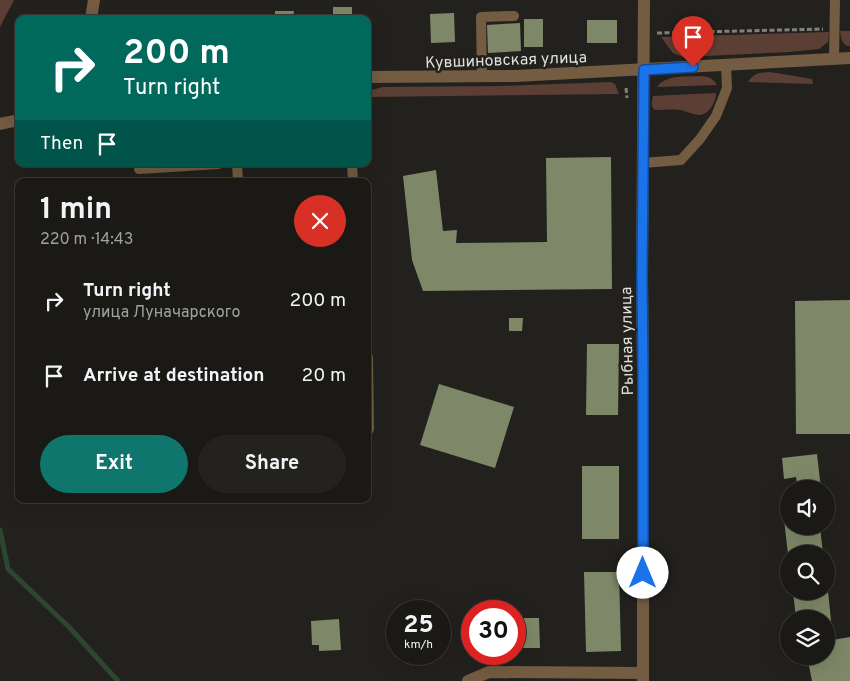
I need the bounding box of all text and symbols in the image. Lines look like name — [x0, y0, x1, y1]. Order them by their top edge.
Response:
pin — [672, 16, 714, 67]
icon: arrive — [679, 23, 707, 51]
text: 200 m — [123, 32, 230, 76]
icon: right — [40, 35, 105, 100]
street label: Кувшиновская улица — [425, 48, 587, 74]
text: Turn right — [123, 75, 220, 102]
icon: arrive — [93, 130, 121, 158]
text: Then — [40, 132, 83, 156]
text: 1 min — [40, 192, 112, 229]
button: close — [294, 195, 346, 247]
text: 220 m · 14:43 — [40, 230, 133, 250]
text: Turn right — [83, 279, 171, 303]
icon: right — [40, 287, 68, 315]
street label: Рыбная улица — [617, 287, 639, 395]
text: 200 m — [290, 289, 346, 313]
text: улица Луначарского — [83, 303, 241, 323]
icon: arrive — [40, 362, 68, 390]
text: Arrive at destination — [83, 364, 264, 388]
text: 20 m — [302, 364, 346, 388]
button: Exit — [40, 435, 188, 493]
button: Share — [198, 435, 346, 493]
map controls — [780, 480, 835, 665]
button: sound — [780, 480, 835, 535]
button: search — [780, 545, 835, 600]
position arrow — [616, 546, 668, 598]
speed limit sign: 30 — [461, 600, 526, 665]
text: 25 — [403, 610, 434, 642]
button: layers — [780, 610, 835, 665]
text: km/h — [404, 637, 433, 653]

